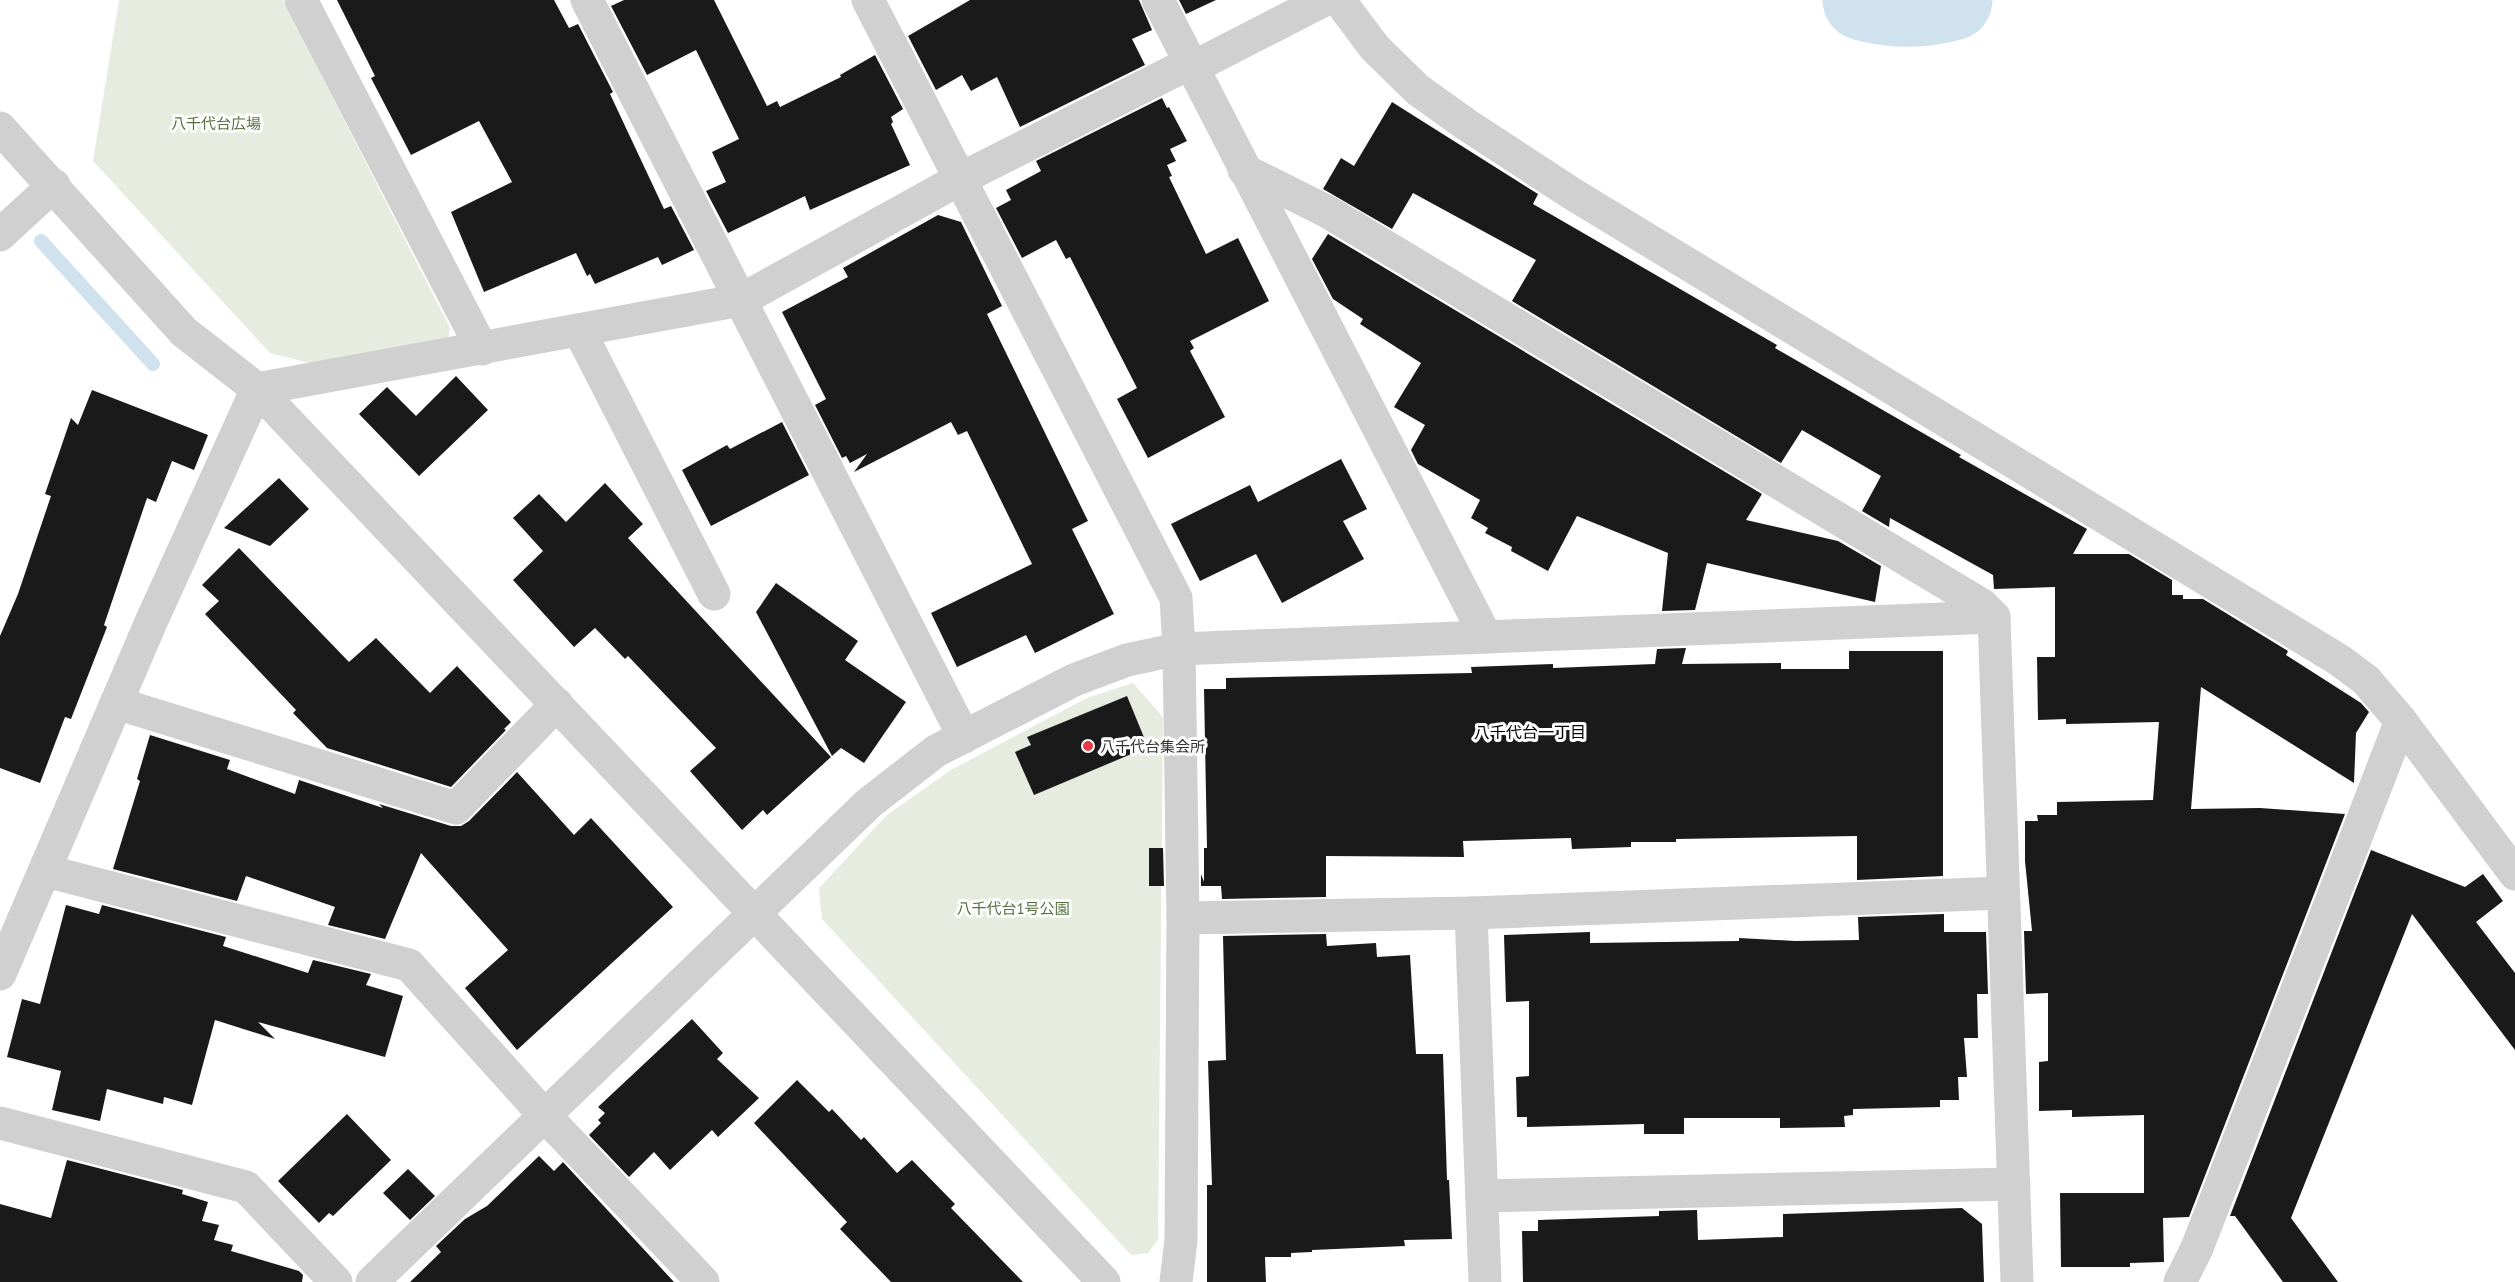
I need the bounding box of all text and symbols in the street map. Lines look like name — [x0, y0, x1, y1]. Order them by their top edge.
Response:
park label: 八千代台広場 — [171, 114, 261, 133]
district label: 八千代台一丁目 — [1474, 722, 1586, 742]
place label: 八千代台集会所 — [1100, 737, 1205, 756]
marker: 八千代台集会所 — [1081, 739, 1095, 753]
park label: 八千代台1号公園 — [956, 899, 1070, 918]

